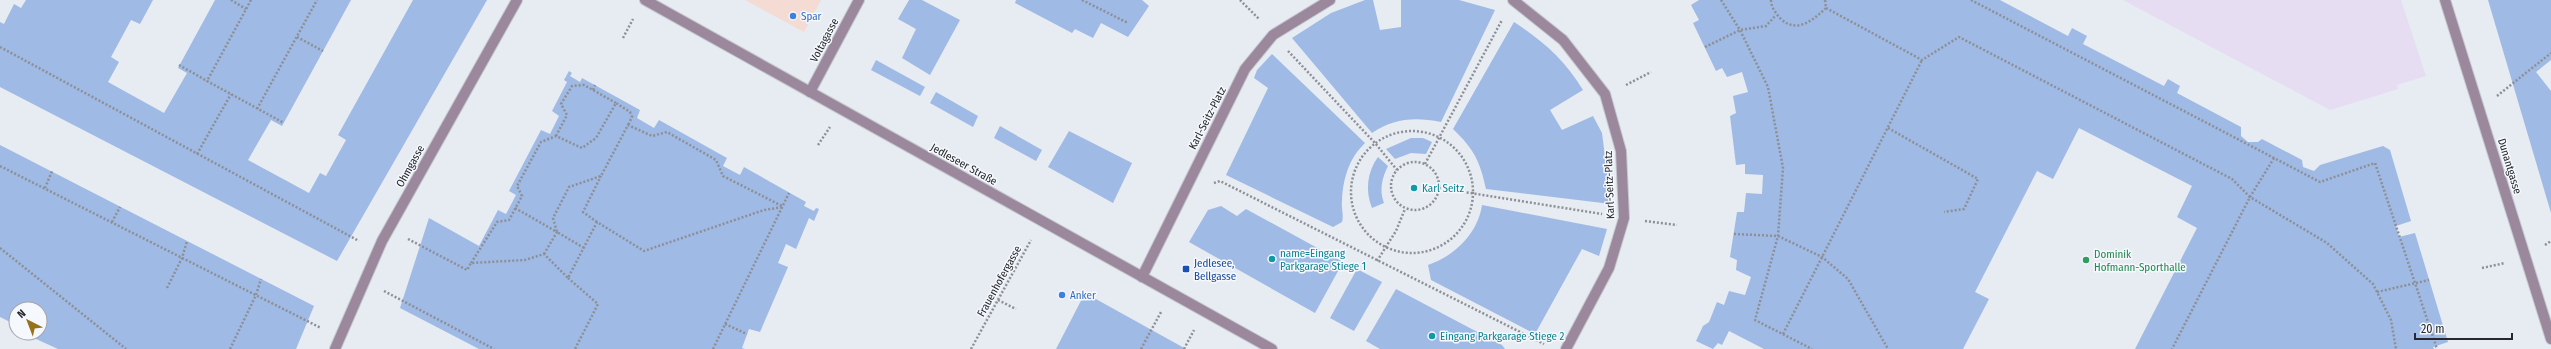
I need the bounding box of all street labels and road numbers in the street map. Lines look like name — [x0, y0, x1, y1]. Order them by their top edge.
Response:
street label: Voltagasse — [807, 16, 841, 64]
street label: Karl-Seitz-Platz — [1186, 84, 1229, 152]
street label: Dunantgasse — [2495, 137, 2524, 196]
street label: Jedleseer Straße — [928, 141, 999, 188]
street label: Ohmgasse — [394, 143, 427, 190]
street label: Karl-Seitz-Platz — [1602, 150, 1617, 219]
street label: Frauenhofergasse — [975, 243, 1024, 319]

